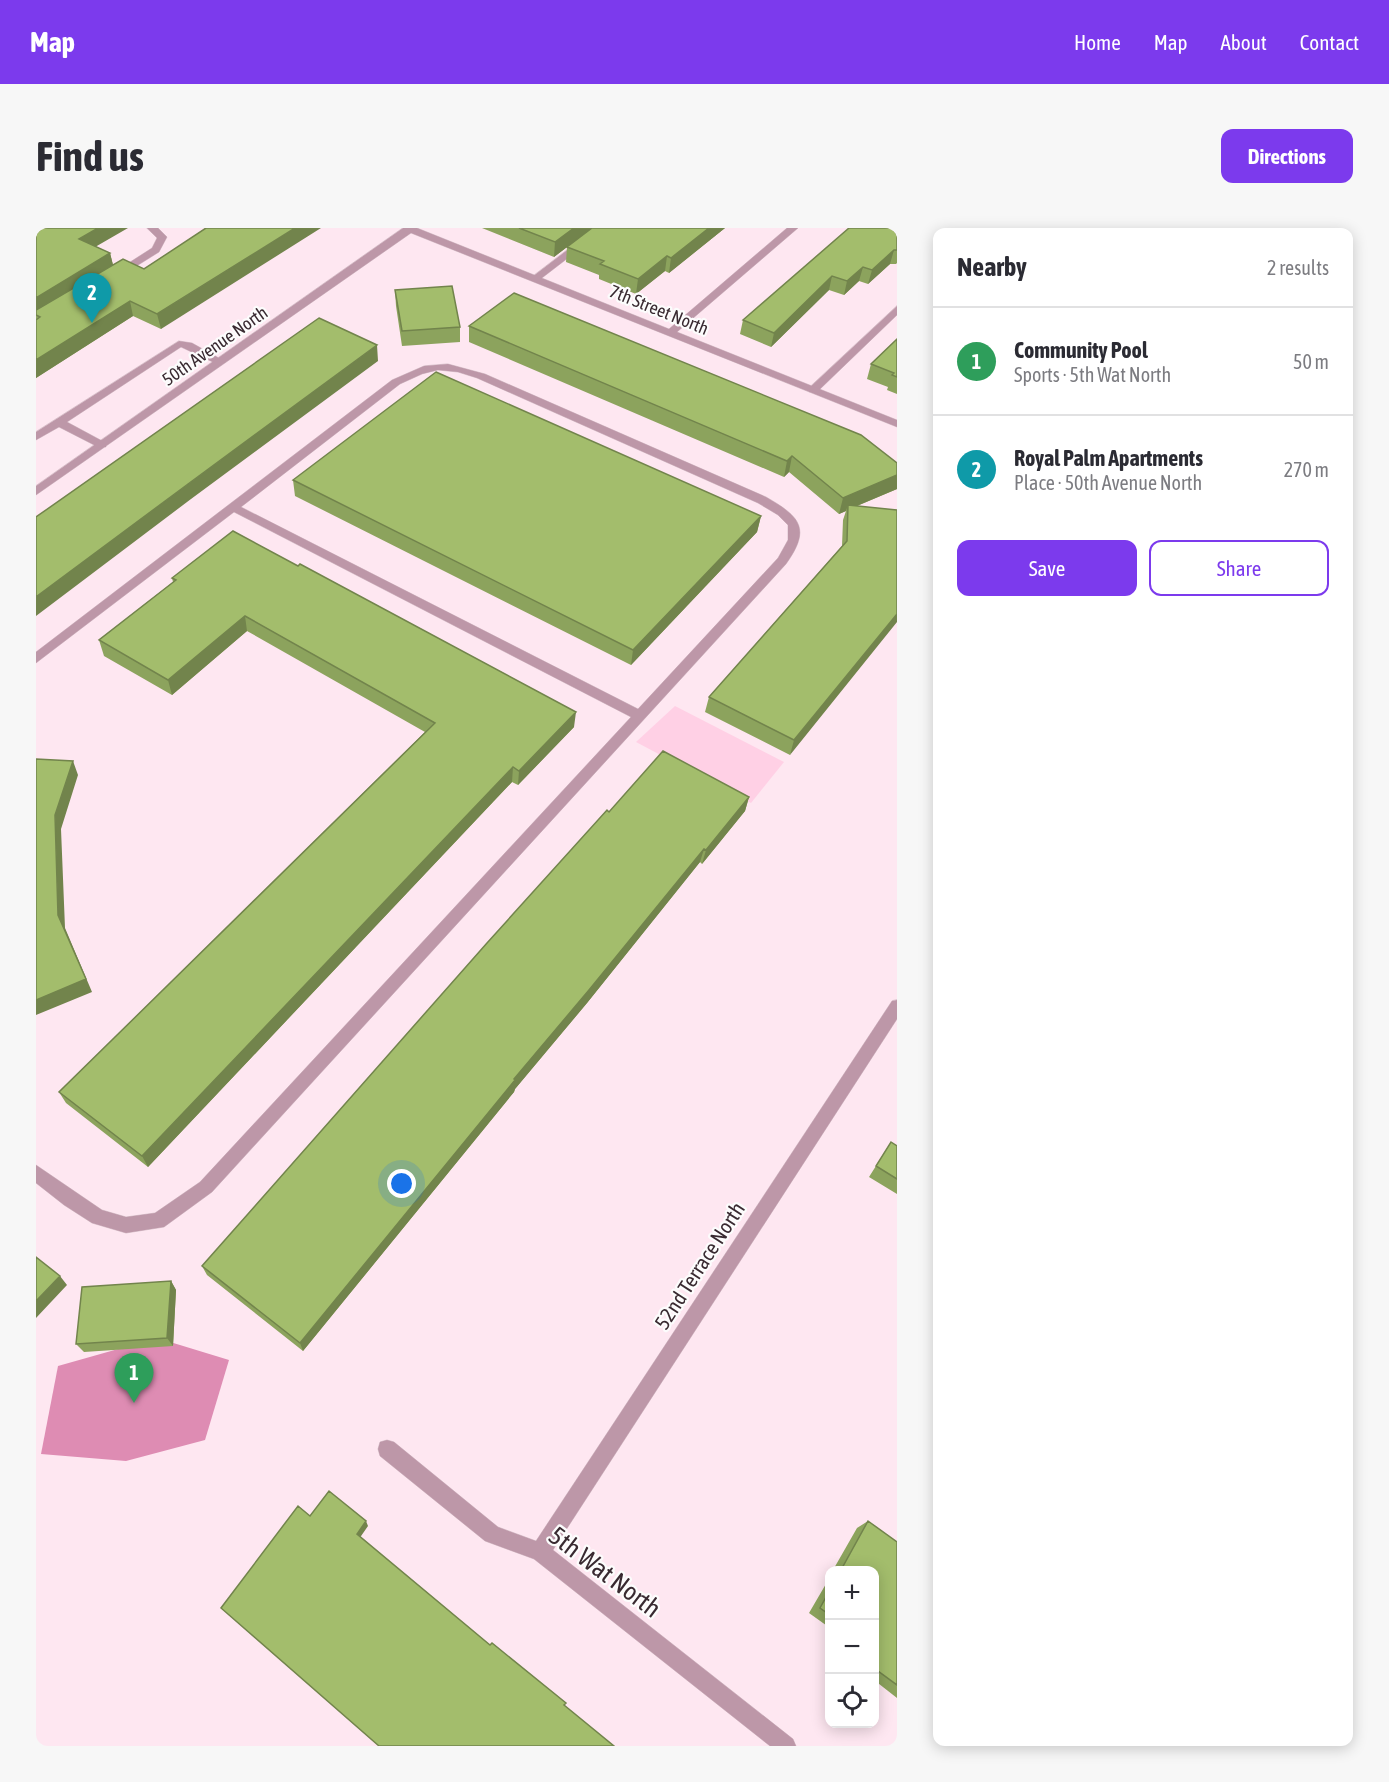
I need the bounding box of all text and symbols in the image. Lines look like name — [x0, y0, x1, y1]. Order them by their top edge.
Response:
text: Map — [30, 26, 75, 58]
text: Home — [1074, 30, 1121, 54]
text: Map — [1154, 30, 1188, 54]
text: About — [1221, 30, 1267, 54]
text: Contact — [1300, 30, 1359, 54]
button: Directions — [1221, 129, 1353, 183]
text: Find us — [36, 132, 144, 180]
text: Nearby — [957, 252, 1027, 282]
text: 2 results — [1267, 256, 1329, 279]
pin: 2 — [72, 274, 112, 323]
street label: 7th Street North — [607, 280, 712, 339]
street label: 50th Avenue North — [158, 302, 271, 390]
text: Community Pool — [1014, 337, 1148, 363]
text: 1 — [972, 350, 981, 373]
text: 50 m — [1293, 350, 1329, 373]
text: Sports · 5th Wat North — [1014, 363, 1171, 386]
text: Royal Palm Apartments — [1014, 445, 1203, 471]
text: 2 — [972, 458, 981, 481]
text: 270 m — [1284, 458, 1329, 481]
text: Place · 50th Avenue North — [1014, 471, 1202, 494]
button: Save — [957, 540, 1137, 596]
button: Share — [1149, 540, 1329, 596]
your location — [387, 1169, 416, 1198]
street label: 52nd Terrace North — [649, 1197, 749, 1333]
pin: 1 — [114, 1354, 154, 1403]
street label: 5th Wat North — [543, 1520, 667, 1624]
map controls — [825, 1566, 879, 1728]
button: + — [825, 1566, 879, 1620]
button: − — [825, 1620, 879, 1674]
button: locate — [825, 1674, 879, 1728]

